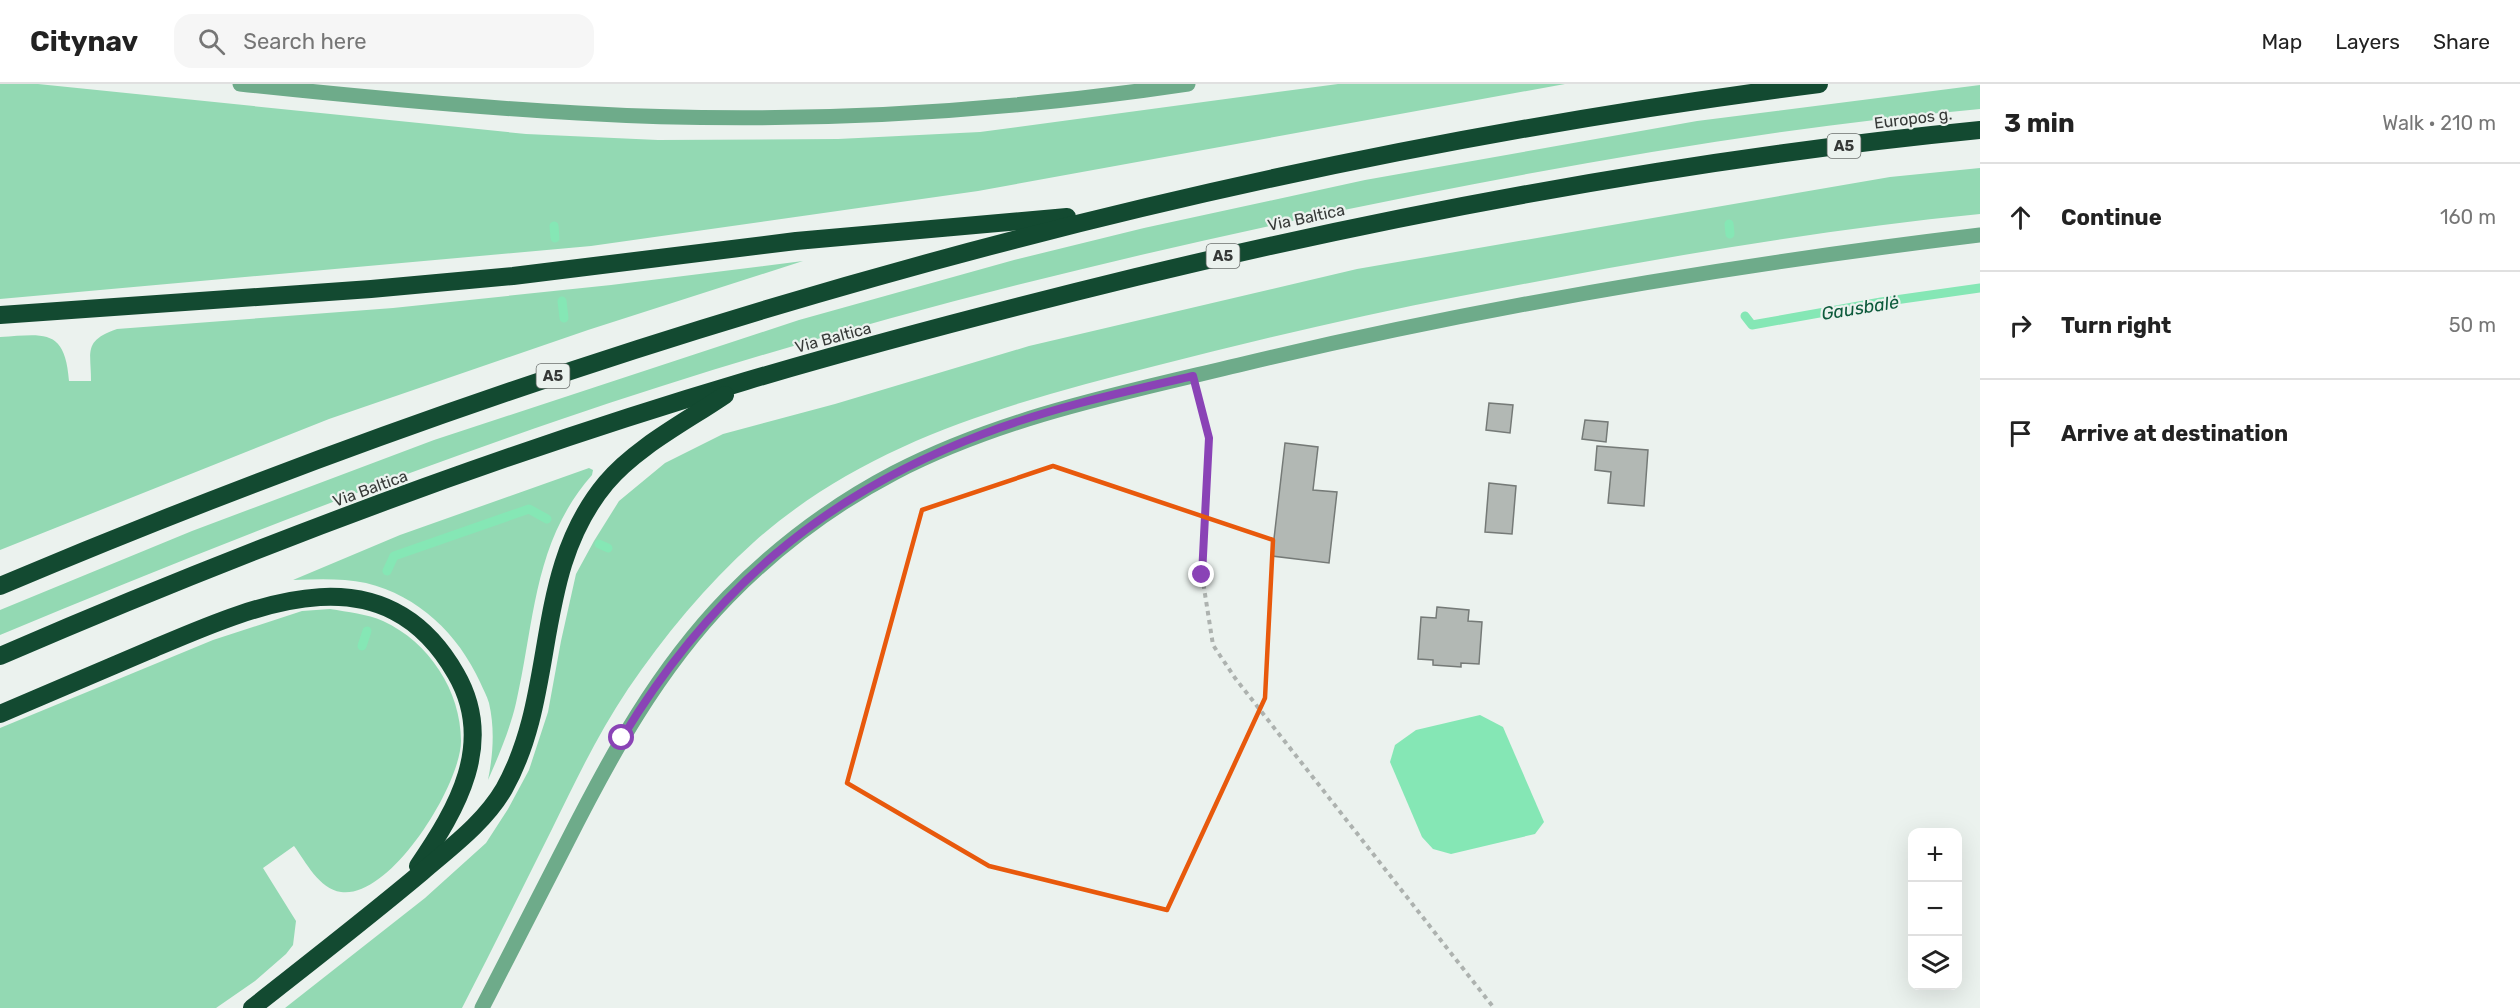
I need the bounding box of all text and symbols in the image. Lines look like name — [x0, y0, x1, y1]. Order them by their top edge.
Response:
search box — [174, 14, 594, 68]
text: Citynav — [30, 25, 138, 58]
icon: search — [195, 25, 228, 58]
text: Search here — [243, 28, 367, 55]
text: Map — [2261, 29, 2302, 54]
text: Layers — [2335, 29, 2400, 54]
text: Share — [2433, 29, 2490, 54]
street label: Europos g. — [1873, 104, 1953, 133]
text: 3 min — [2004, 108, 2075, 139]
text: Walk · 210 m — [2382, 111, 2496, 135]
road number: A5 — [1828, 134, 1860, 158]
street label: Via Baltica — [1266, 200, 1346, 235]
icon: ahead — [2004, 201, 2037, 234]
text: Continue — [2061, 204, 2162, 231]
text: 160 m — [2440, 205, 2496, 229]
road number: A5 — [1206, 244, 1240, 268]
water label: Gausbalė — [1820, 291, 1900, 325]
icon: right — [2004, 309, 2037, 342]
text: Turn right — [2061, 312, 2171, 339]
text: 50 m — [2449, 313, 2496, 337]
street label: Via Baltica — [793, 318, 873, 357]
road number: A5 — [536, 364, 570, 388]
icon: arrive — [2004, 417, 2037, 450]
text: Arrive at destination — [2061, 420, 2288, 447]
street label: Via Baltica — [330, 466, 410, 511]
route end — [1188, 561, 1214, 587]
route start — [608, 724, 634, 750]
map controls — [1908, 828, 1962, 990]
button: + — [1908, 828, 1962, 882]
button: − — [1908, 882, 1962, 936]
button: layers — [1908, 936, 1962, 990]

